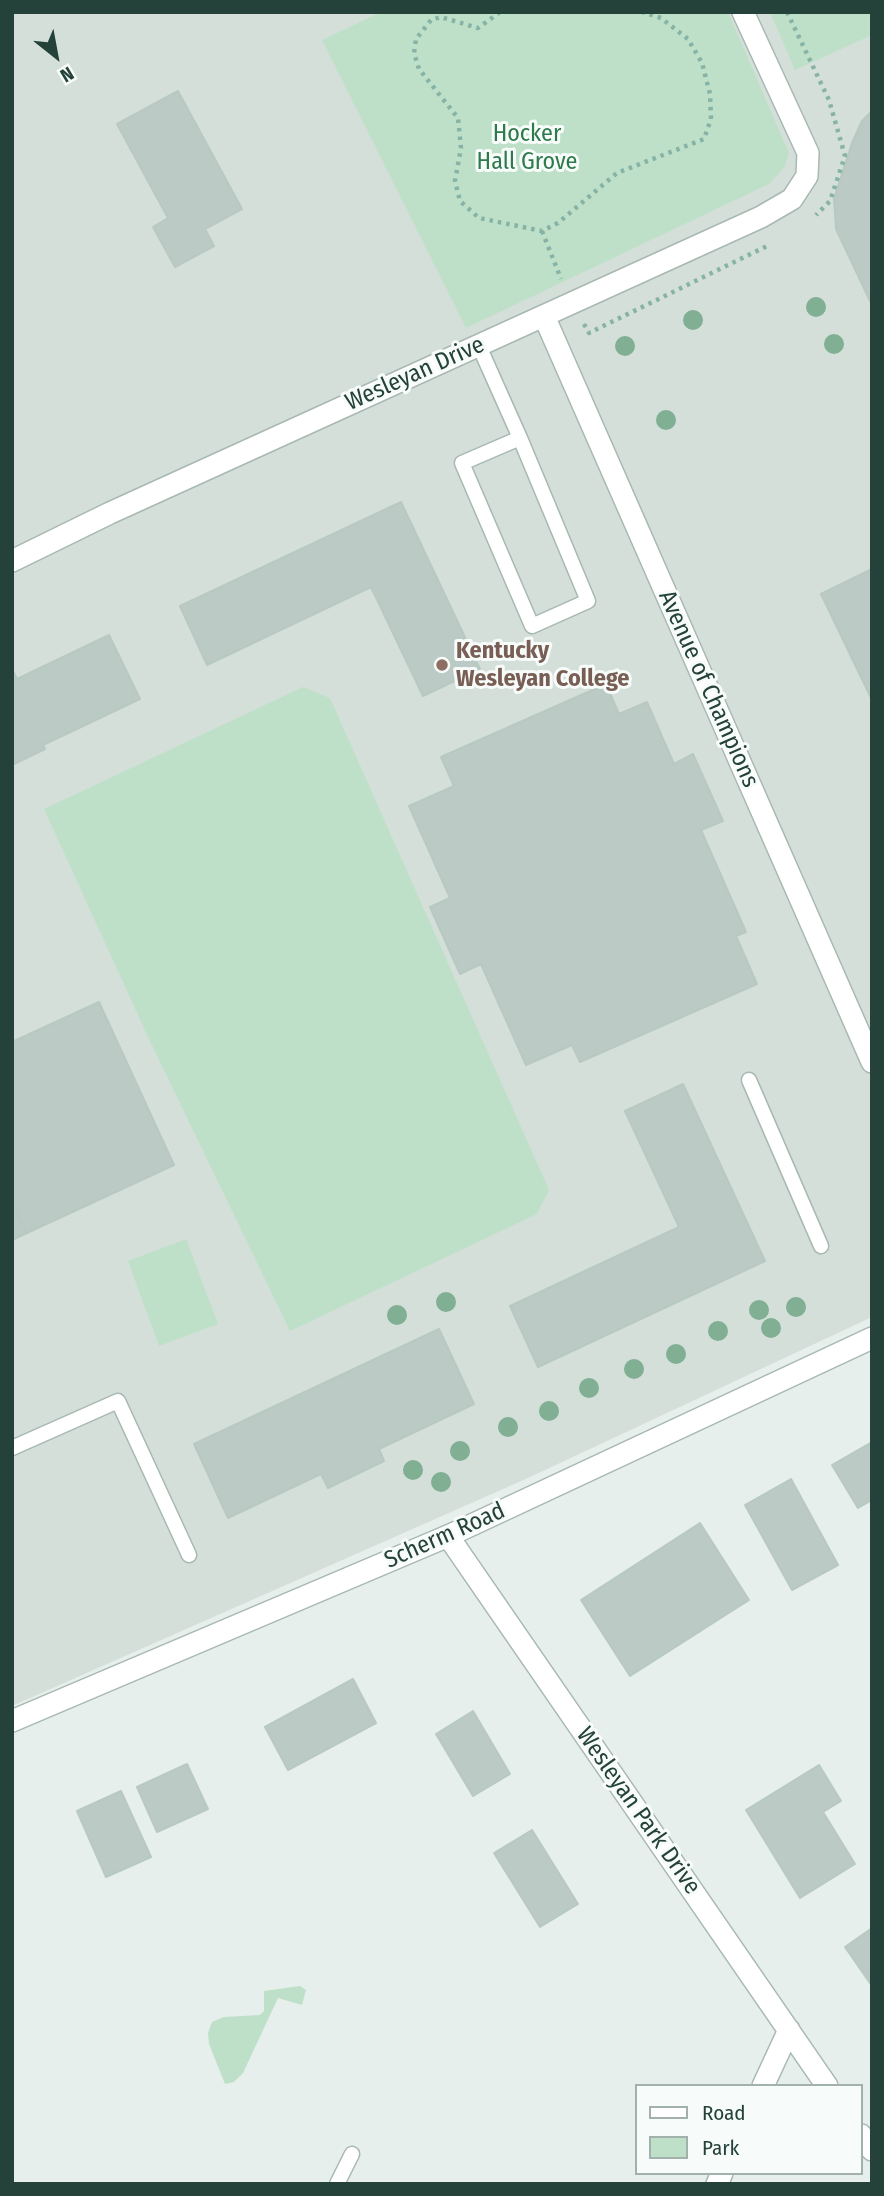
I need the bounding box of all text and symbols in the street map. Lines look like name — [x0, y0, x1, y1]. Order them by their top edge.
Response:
north arrow — [21, 21, 91, 91]
text: N — [56, 62, 78, 87]
park label: Hocker Hall Grove — [477, 120, 577, 176]
street label: Wesleyan Drive — [341, 331, 489, 417]
street label: Avenue of Champions — [652, 586, 764, 792]
place label: Kentucky Wesleyan College — [456, 637, 629, 693]
marker: Kentucky Wesleyan College — [434, 657, 450, 673]
street label: Scherm Road — [380, 1497, 510, 1575]
street label: Wesleyan Park Drive — [570, 1722, 706, 1900]
legend — [636, 2084, 863, 2175]
text: Road — [702, 2100, 746, 2126]
text: Park — [702, 2135, 739, 2161]

